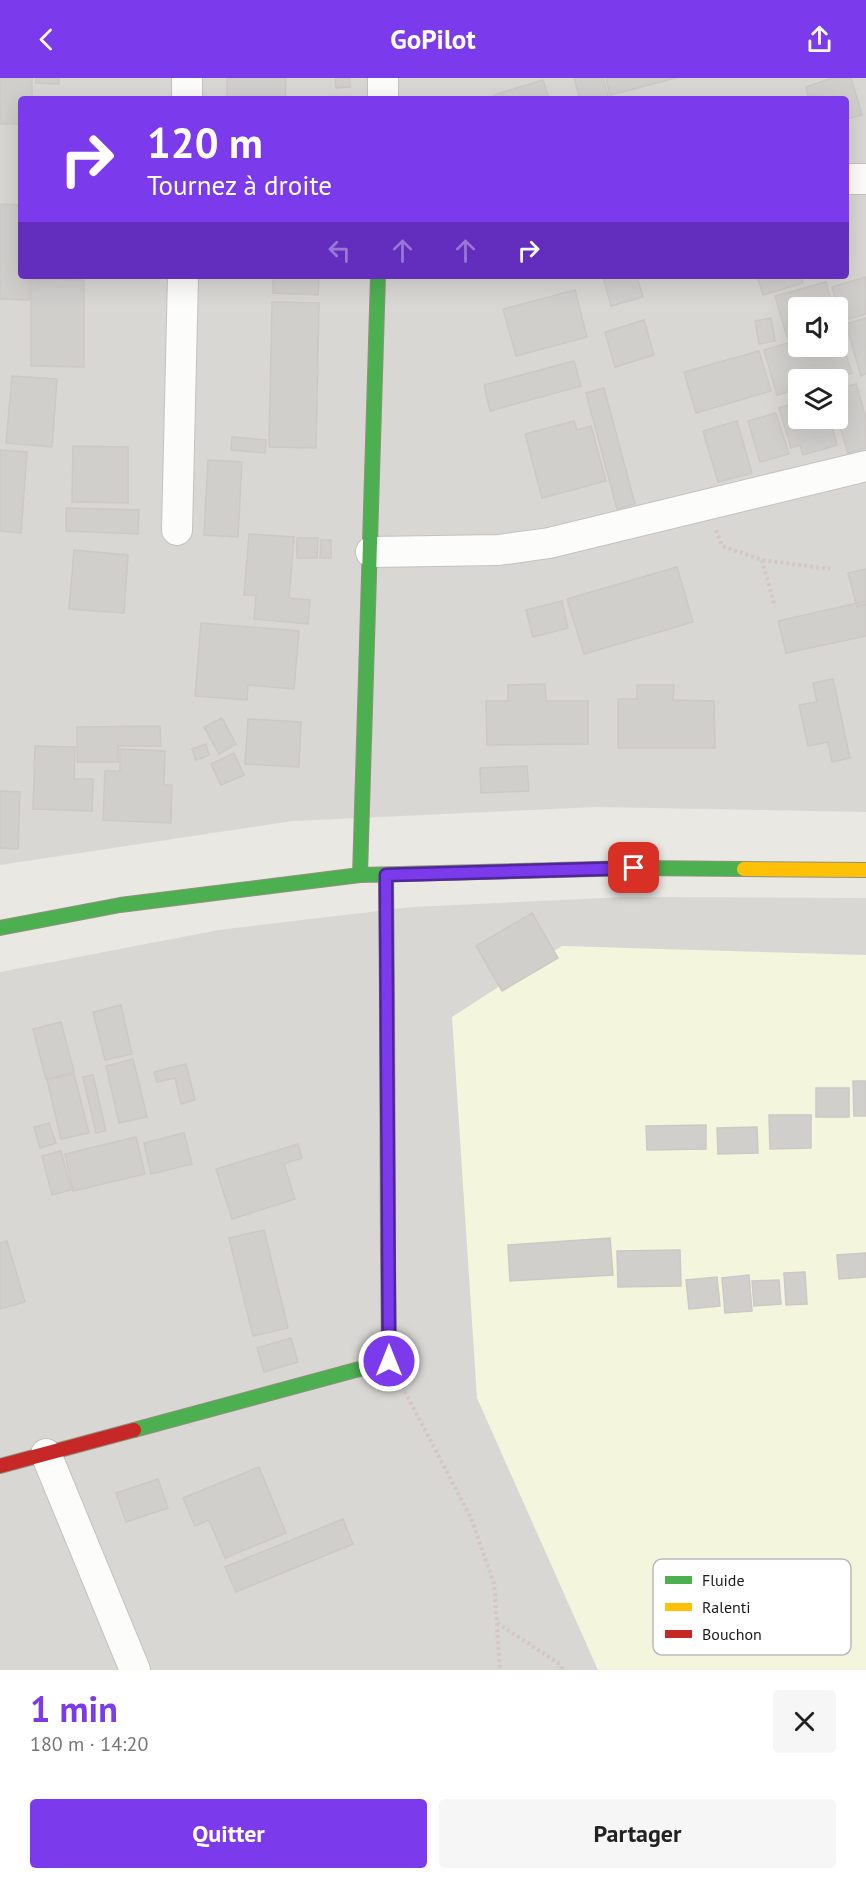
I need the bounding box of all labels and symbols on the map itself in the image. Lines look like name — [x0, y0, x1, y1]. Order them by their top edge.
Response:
pin — [608, 842, 659, 893]
position arrow — [357, 1329, 421, 1393]
legend — [653, 1559, 851, 1655]
text: Fluide — [702, 1570, 745, 1590]
text: Ralenti — [702, 1597, 751, 1617]
text: Bouchon — [702, 1624, 762, 1644]

